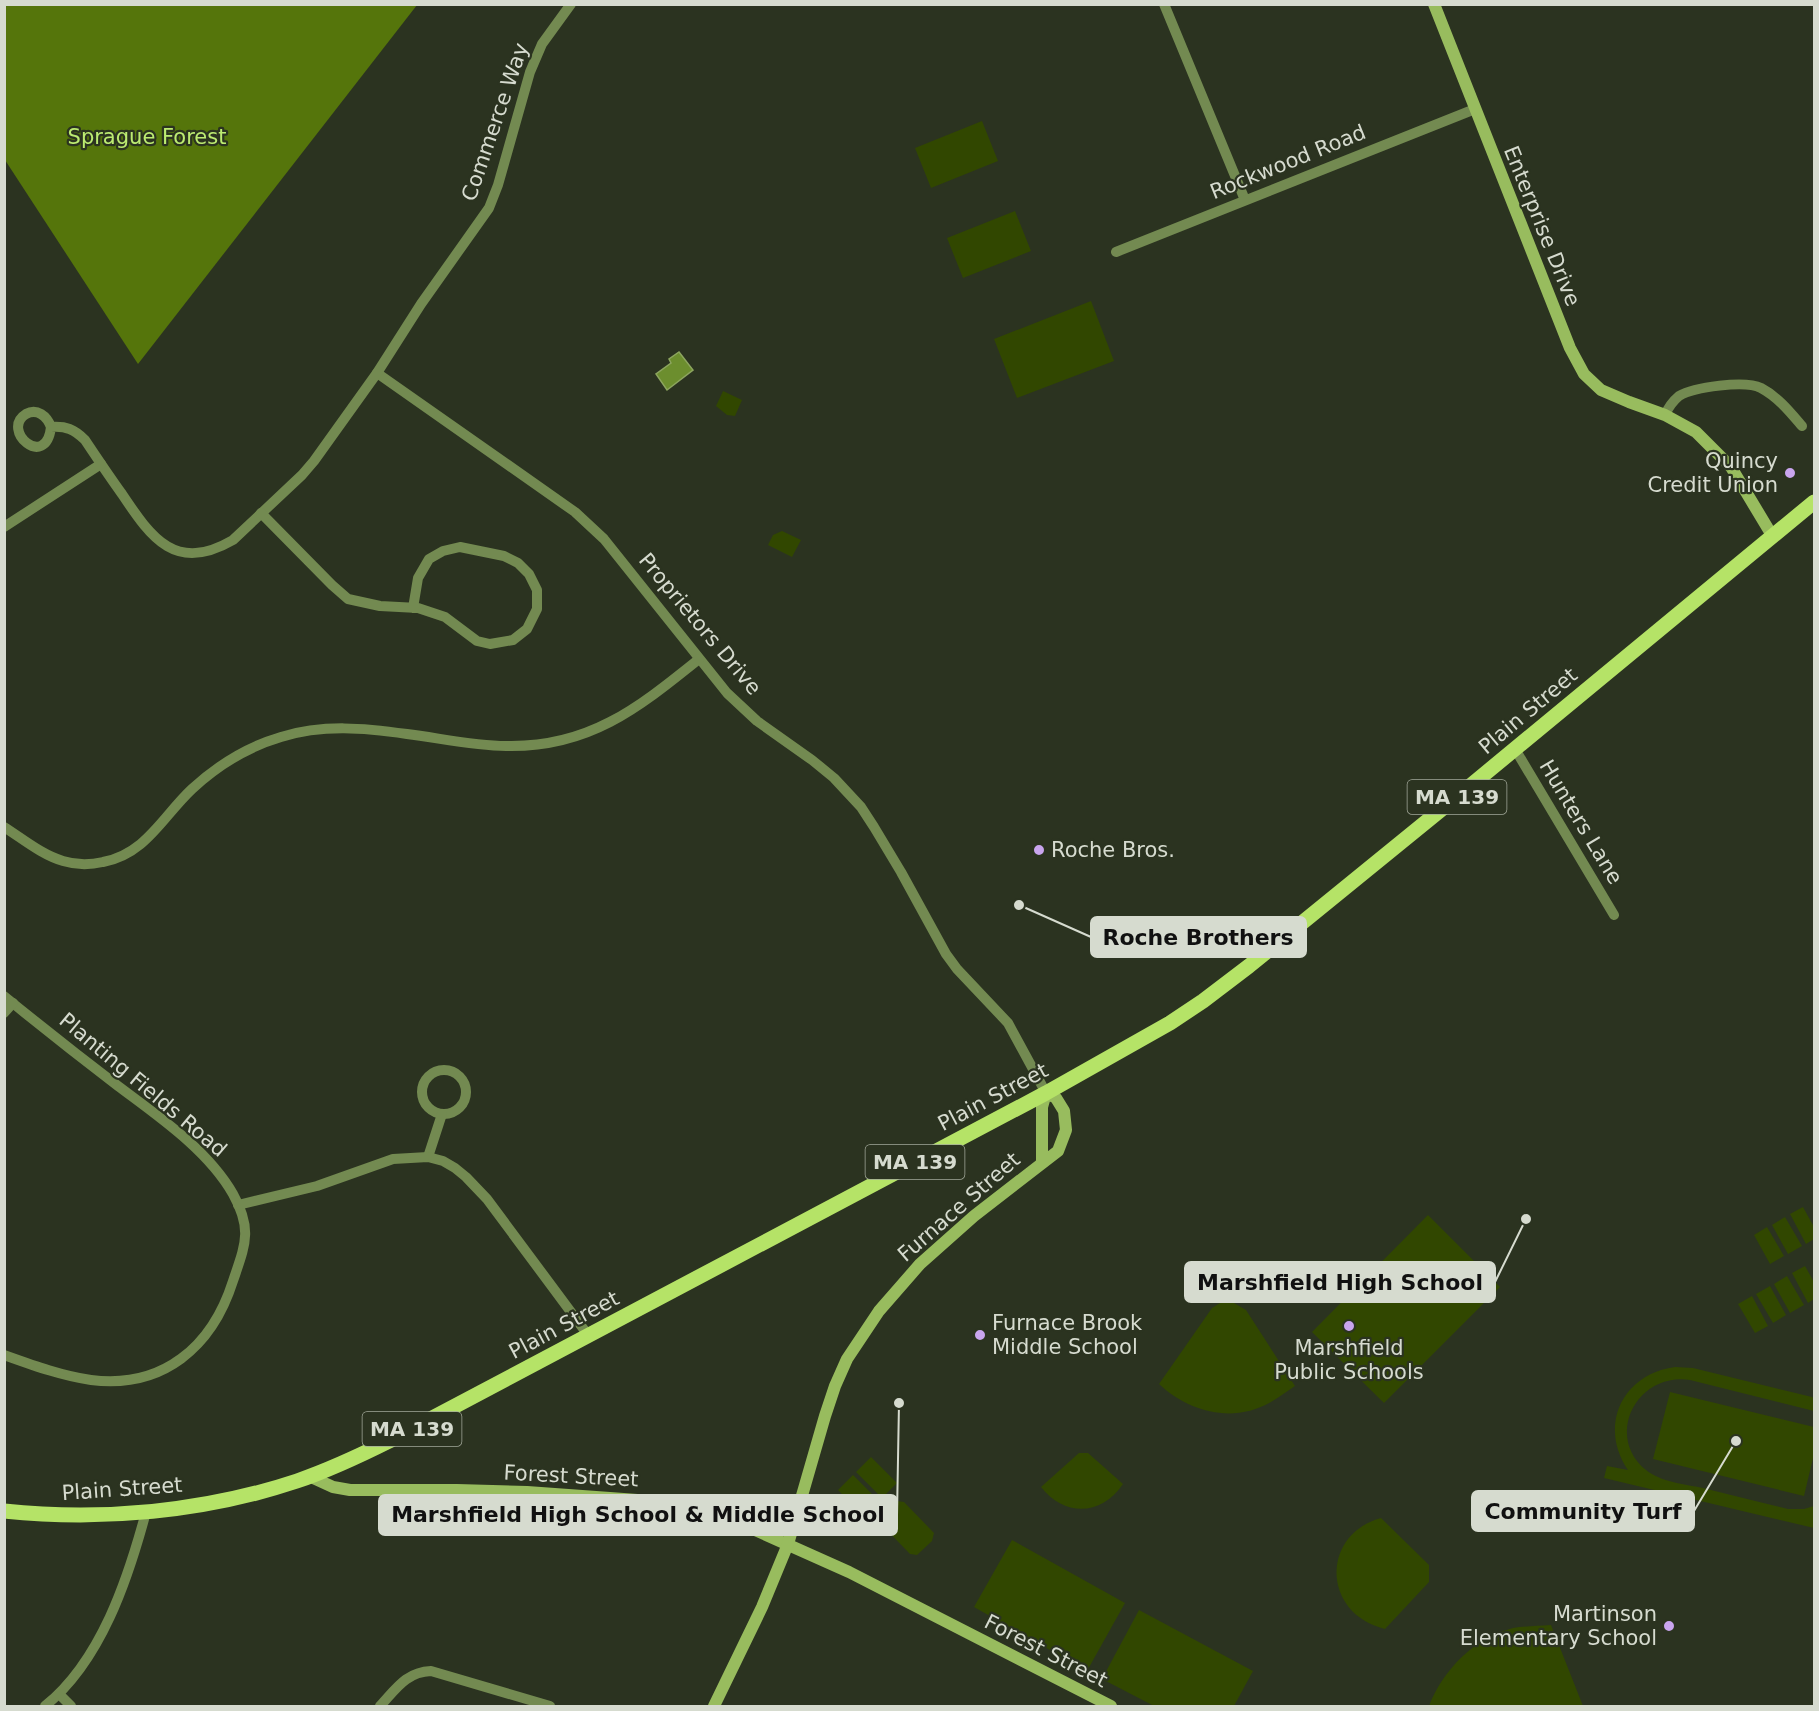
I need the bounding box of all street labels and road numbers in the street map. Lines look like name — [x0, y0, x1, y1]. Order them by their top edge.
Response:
street label: Commerce Way — [457, 40, 533, 204]
street label: Rockwood Road — [1207, 120, 1369, 204]
street label: Enterprise Drive — [1499, 142, 1585, 310]
street label: Proprietors Drive — [634, 548, 766, 700]
street label: Plain Street — [1474, 663, 1582, 759]
street label: Hunters Lane — [1535, 756, 1627, 888]
road number: MA 139 — [1408, 780, 1506, 814]
street label: Planting Fields Road — [55, 1008, 231, 1162]
street label: Plain Street — [934, 1058, 1052, 1136]
road number: MA 139 — [866, 1145, 964, 1179]
street label: Furnace Street — [893, 1148, 1025, 1266]
street label: Plain Street — [505, 1286, 623, 1364]
road number: MA 139 — [362, 1412, 462, 1446]
street label: Forest Street — [503, 1460, 639, 1492]
street label: Plain Street — [61, 1473, 183, 1505]
street label: Forest Street — [980, 1610, 1112, 1692]

